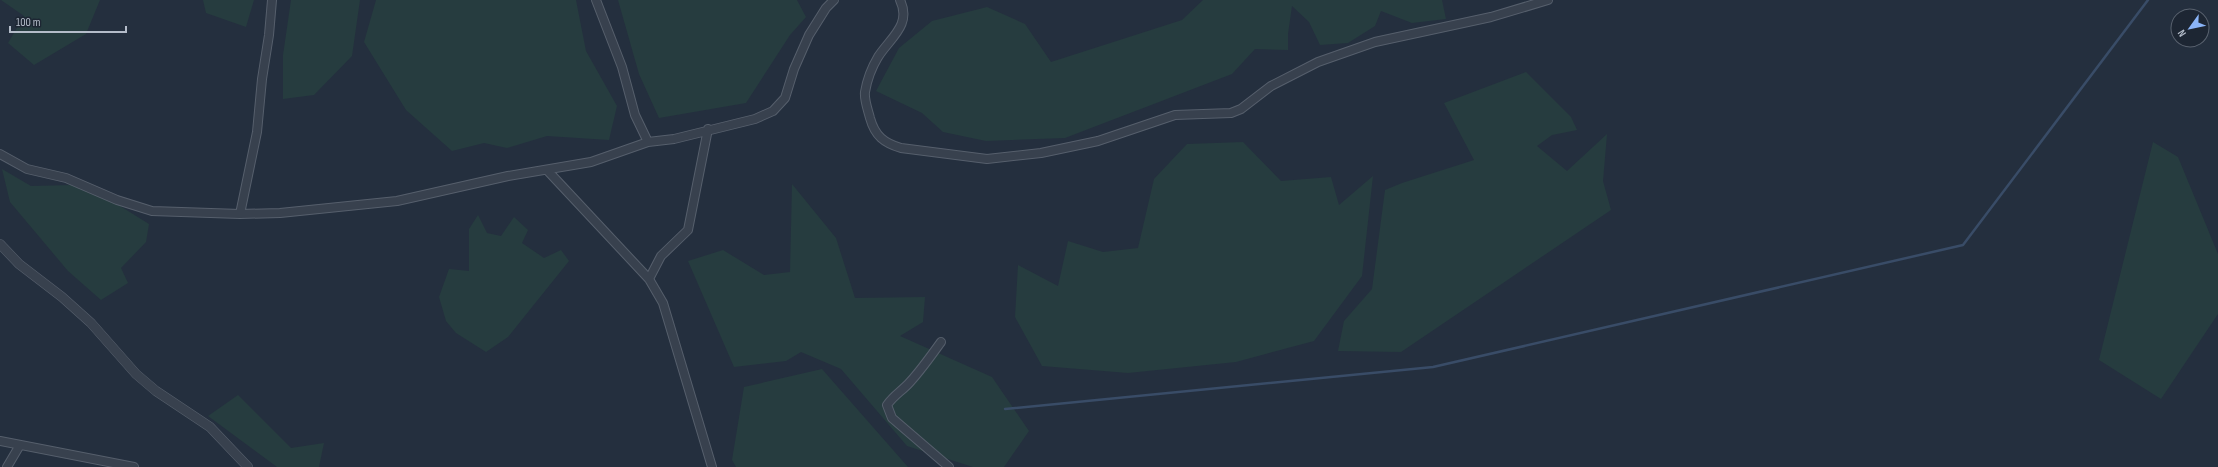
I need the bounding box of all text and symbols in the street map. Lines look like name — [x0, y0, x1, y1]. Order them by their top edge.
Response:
scale bar — [10, 8, 126, 34]
north arrow — [2170, 8, 2210, 48]
text: 100 m — [16, 15, 41, 30]
text: N — [2175, 27, 2189, 39]

